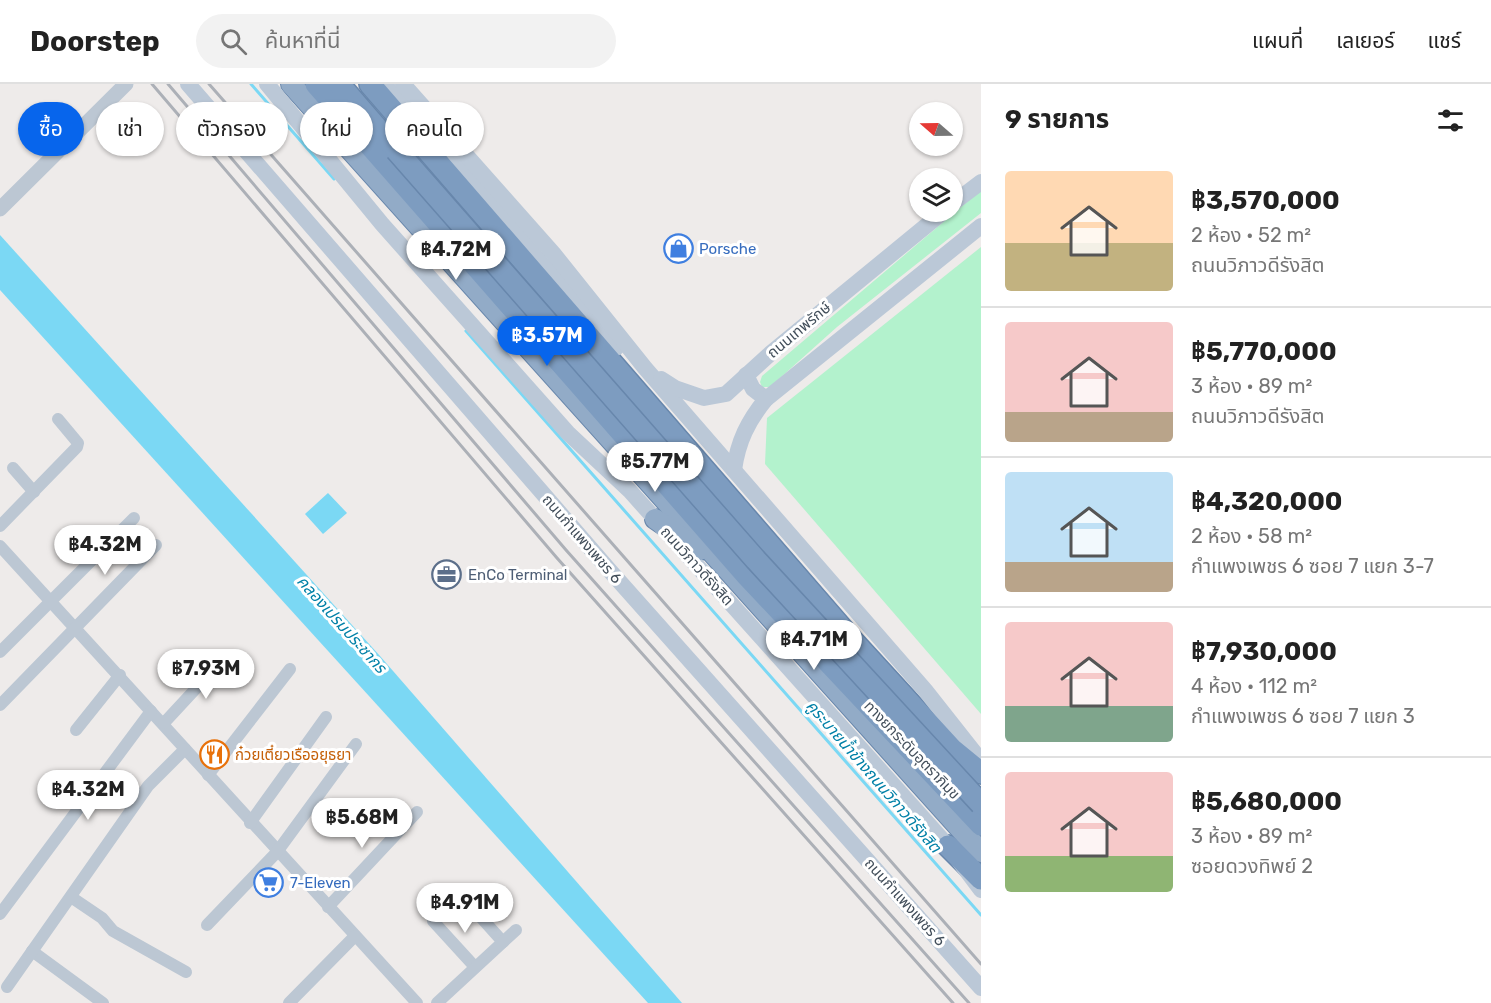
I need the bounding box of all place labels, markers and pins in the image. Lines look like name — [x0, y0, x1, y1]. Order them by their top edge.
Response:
pin: ฿4.72M — [407, 230, 505, 281]
shop icon: Porsche — [662, 233, 694, 265]
place label: Porsche — [699, 240, 756, 258]
pin: ฿3.57M — [498, 316, 596, 367]
pin: ฿5.77M — [606, 442, 704, 493]
pin: ฿4.32M — [56, 525, 154, 576]
office icon: EnCo Terminal — [431, 559, 463, 591]
place label: EnCo Terminal — [468, 566, 567, 584]
pin: ฿4.71M — [765, 620, 863, 671]
pin: ฿7.93M — [157, 649, 255, 700]
restaurant icon: ก๋วยเตี๋ยวเรืออยุธยา — [198, 739, 230, 771]
place label: ก๋วยเตี๋ยวเรืออยุธยา — [235, 744, 351, 764]
pin: ฿4.32M — [39, 770, 137, 821]
pin: ฿5.68M — [313, 798, 411, 849]
supermarket icon: 7-Eleven — [253, 867, 285, 899]
place label: 7-Eleven — [290, 874, 351, 892]
pin: ฿4.91M — [416, 883, 514, 934]

